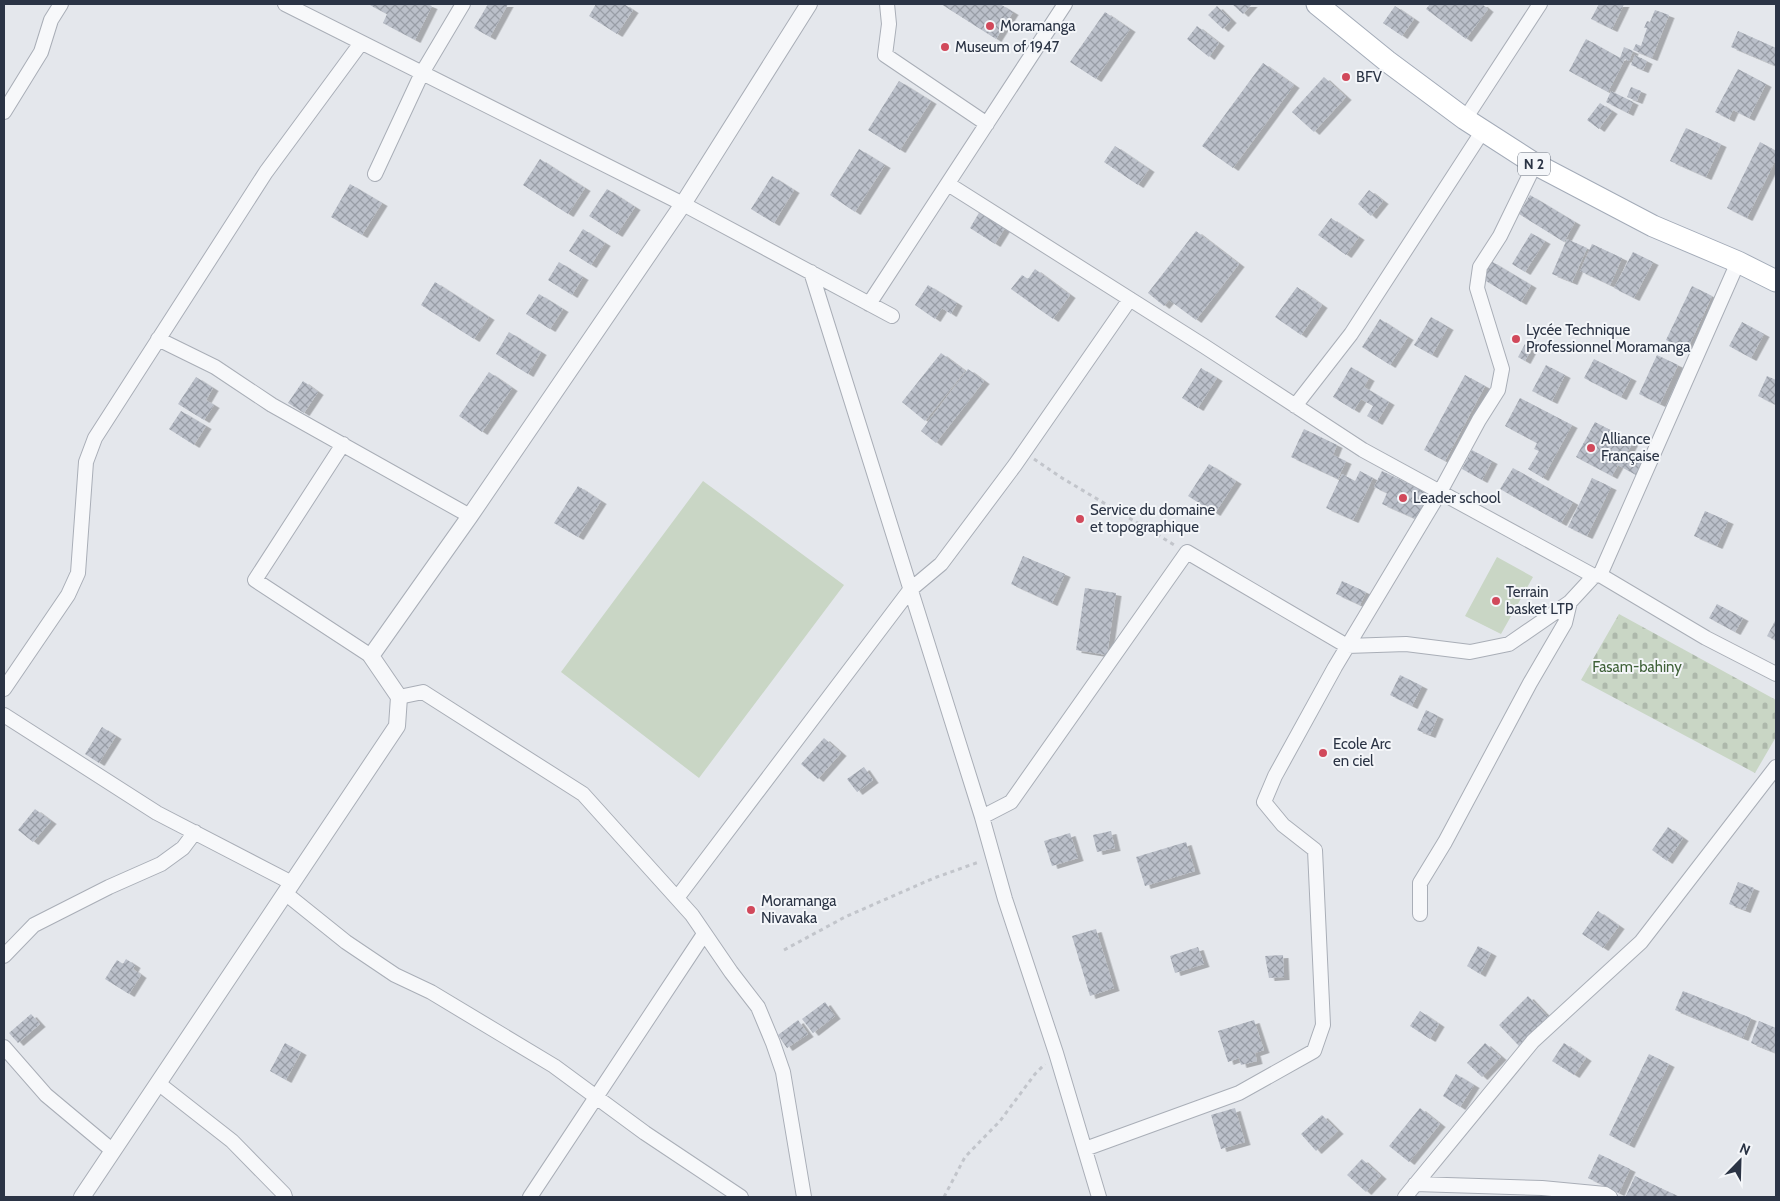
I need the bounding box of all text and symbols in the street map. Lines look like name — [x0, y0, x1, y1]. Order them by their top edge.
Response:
place label: Moramanga — [1000, 17, 1076, 35]
marker: Moramanga — [984, 20, 996, 32]
place label: Museum of 1947 — [955, 38, 1060, 56]
marker: Museum of 1947 — [939, 41, 951, 53]
place label: BFV — [1356, 68, 1383, 86]
marker: BFV — [1340, 71, 1352, 83]
road number: N 2 — [1518, 152, 1550, 175]
place label: Lycée Technique Professionnel Moramanga — [1526, 321, 1691, 356]
marker: Lycée Technique Professionnel Moramanga — [1510, 333, 1522, 345]
place label: Alliance Française — [1601, 430, 1660, 465]
marker: Alliance Française — [1585, 442, 1597, 454]
place label: Leader school — [1413, 489, 1501, 507]
marker: Leader school — [1397, 492, 1409, 504]
place label: Service du domaine et topographique — [1090, 501, 1216, 536]
marker: Service du domaine et topographique — [1074, 513, 1086, 525]
place label: Terrain basket LTP — [1506, 583, 1574, 618]
marker: Terrain basket LTP — [1490, 595, 1502, 607]
park label: Fasam-bahiny — [1592, 658, 1682, 676]
place label: Ecole Arc en ciel — [1333, 735, 1391, 770]
marker: Ecole Arc en ciel — [1317, 747, 1329, 759]
place label: Moramanga Nivavaka — [761, 892, 837, 927]
marker: Moramanga Nivavaka — [745, 904, 757, 916]
north arrow — [1715, 1136, 1765, 1186]
text: N — [1737, 1139, 1753, 1159]

